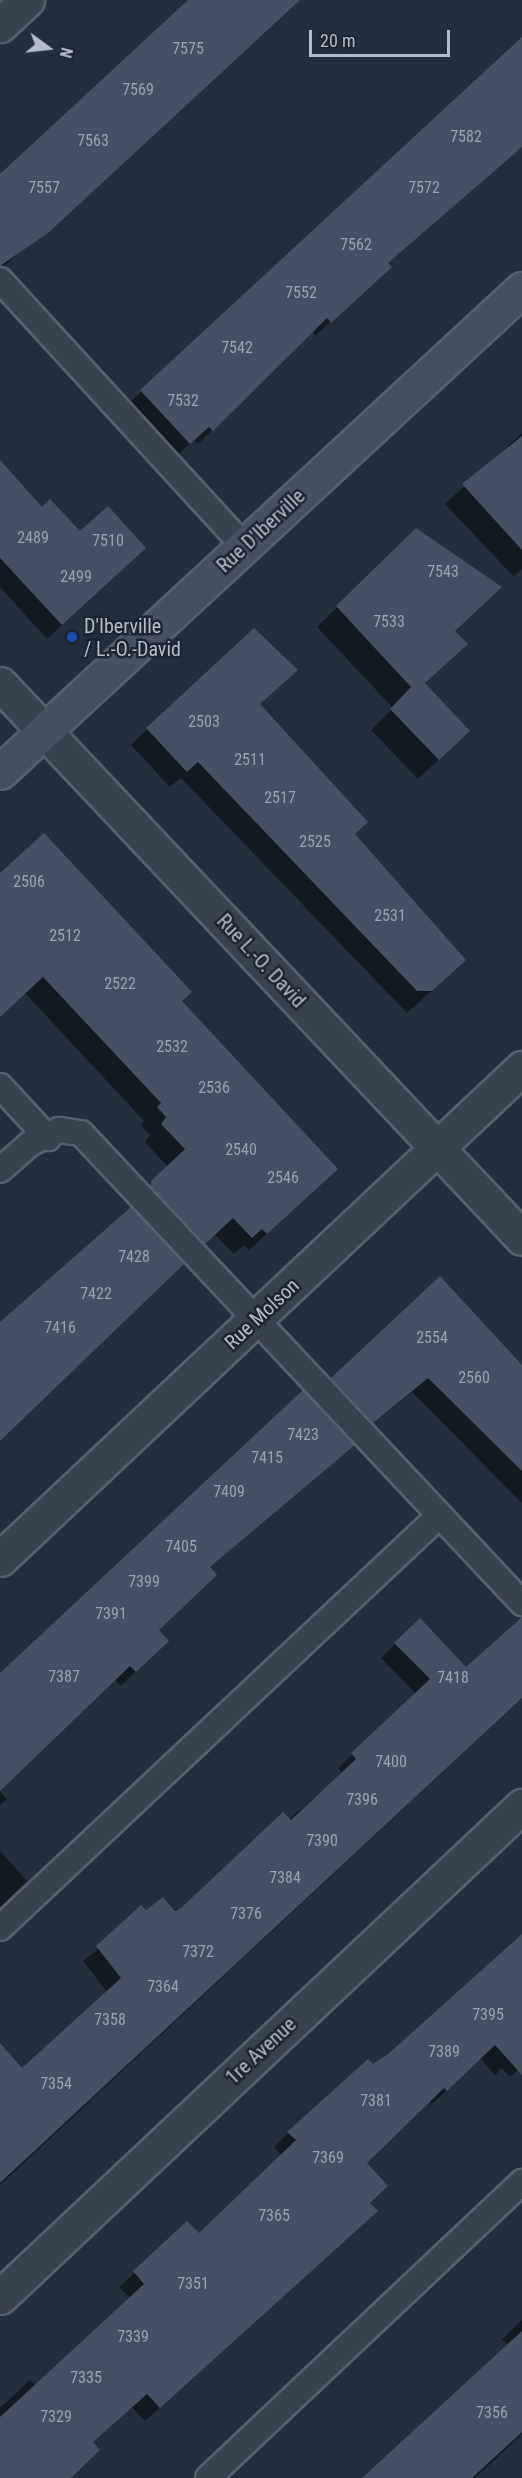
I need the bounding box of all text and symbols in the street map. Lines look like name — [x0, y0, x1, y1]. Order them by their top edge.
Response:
north arrow — [18, 18, 78, 78]
scale bar — [312, 18, 453, 56]
text: 20 m — [320, 30, 355, 51]
house number: 7575 — [172, 39, 204, 59]
text: N — [55, 46, 76, 60]
house number: 7569 — [122, 80, 154, 100]
house number: 7582 — [450, 127, 482, 147]
house number: 7563 — [77, 131, 109, 151]
house number: 7557 — [28, 178, 60, 198]
house number: 7572 — [408, 178, 440, 198]
house number: 7562 — [340, 235, 372, 255]
house number: 7552 — [285, 283, 317, 303]
house number: 7542 — [221, 338, 253, 358]
house number: 7532 — [167, 391, 199, 411]
street label: Rue D'Iberville — [212, 484, 310, 578]
house number: 2489 — [17, 528, 49, 548]
house number: 7510 — [92, 531, 124, 551]
house number: 7543 — [427, 562, 459, 582]
house number: 2499 — [60, 567, 92, 587]
house number: 7533 — [373, 612, 405, 632]
place label: D'Iberville / L.-O.-David — [84, 614, 181, 661]
marker: D'Iberville / L.-O.-David — [65, 630, 79, 644]
house number: 2503 — [188, 712, 220, 732]
house number: 2511 — [234, 750, 266, 770]
house number: 2517 — [264, 788, 296, 808]
house number: 2525 — [299, 832, 331, 852]
house number: 2506 — [13, 872, 45, 892]
house number: 2531 — [374, 906, 406, 926]
street label: Rue L.-O. David — [212, 909, 310, 1013]
house number: 2512 — [49, 926, 81, 946]
house number: 2522 — [104, 974, 136, 994]
house number: 2532 — [156, 1037, 188, 1057]
house number: 2536 — [198, 1078, 230, 1098]
house number: 2540 — [225, 1140, 257, 1160]
house number: 2546 — [267, 1168, 299, 1188]
house number: 7428 — [118, 1247, 150, 1267]
street label: Rue Molson — [220, 1274, 304, 1354]
house number: 7422 — [80, 1284, 112, 1304]
house number: 7416 — [44, 1318, 76, 1338]
house number: 2554 — [416, 1328, 448, 1348]
house number: 2560 — [458, 1368, 490, 1388]
house number: 7423 — [287, 1425, 319, 1445]
house number: 7415 — [251, 1448, 283, 1468]
house number: 7409 — [213, 1482, 245, 1502]
house number: 7405 — [165, 1537, 197, 1557]
house number: 7399 — [128, 1572, 160, 1592]
house number: 7391 — [95, 1604, 127, 1624]
house number: 7387 — [48, 1667, 80, 1687]
house number: 7418 — [437, 1668, 469, 1688]
house number: 7400 — [375, 1752, 407, 1772]
house number: 7396 — [346, 1790, 378, 1810]
house number: 7390 — [306, 1831, 338, 1851]
house number: 7384 — [269, 1868, 301, 1888]
house number: 7376 — [230, 1904, 262, 1924]
house number: 7372 — [182, 1942, 214, 1962]
house number: 7364 — [147, 1977, 179, 1997]
house number: 7395 — [472, 2005, 504, 2025]
house number: 7358 — [94, 2010, 126, 2030]
street label: 1re Avenue — [221, 2012, 301, 2090]
house number: 7389 — [428, 2042, 460, 2062]
house number: 7354 — [40, 2074, 72, 2094]
house number: 7381 — [360, 2091, 392, 2111]
house number: 7369 — [312, 2148, 344, 2168]
house number: 7365 — [258, 2206, 290, 2226]
house number: 7351 — [177, 2274, 209, 2294]
house number: 7339 — [117, 2327, 149, 2347]
house number: 7335 — [70, 2368, 102, 2388]
house number: 7356 — [476, 2403, 508, 2423]
house number: 7329 — [40, 2407, 72, 2427]

